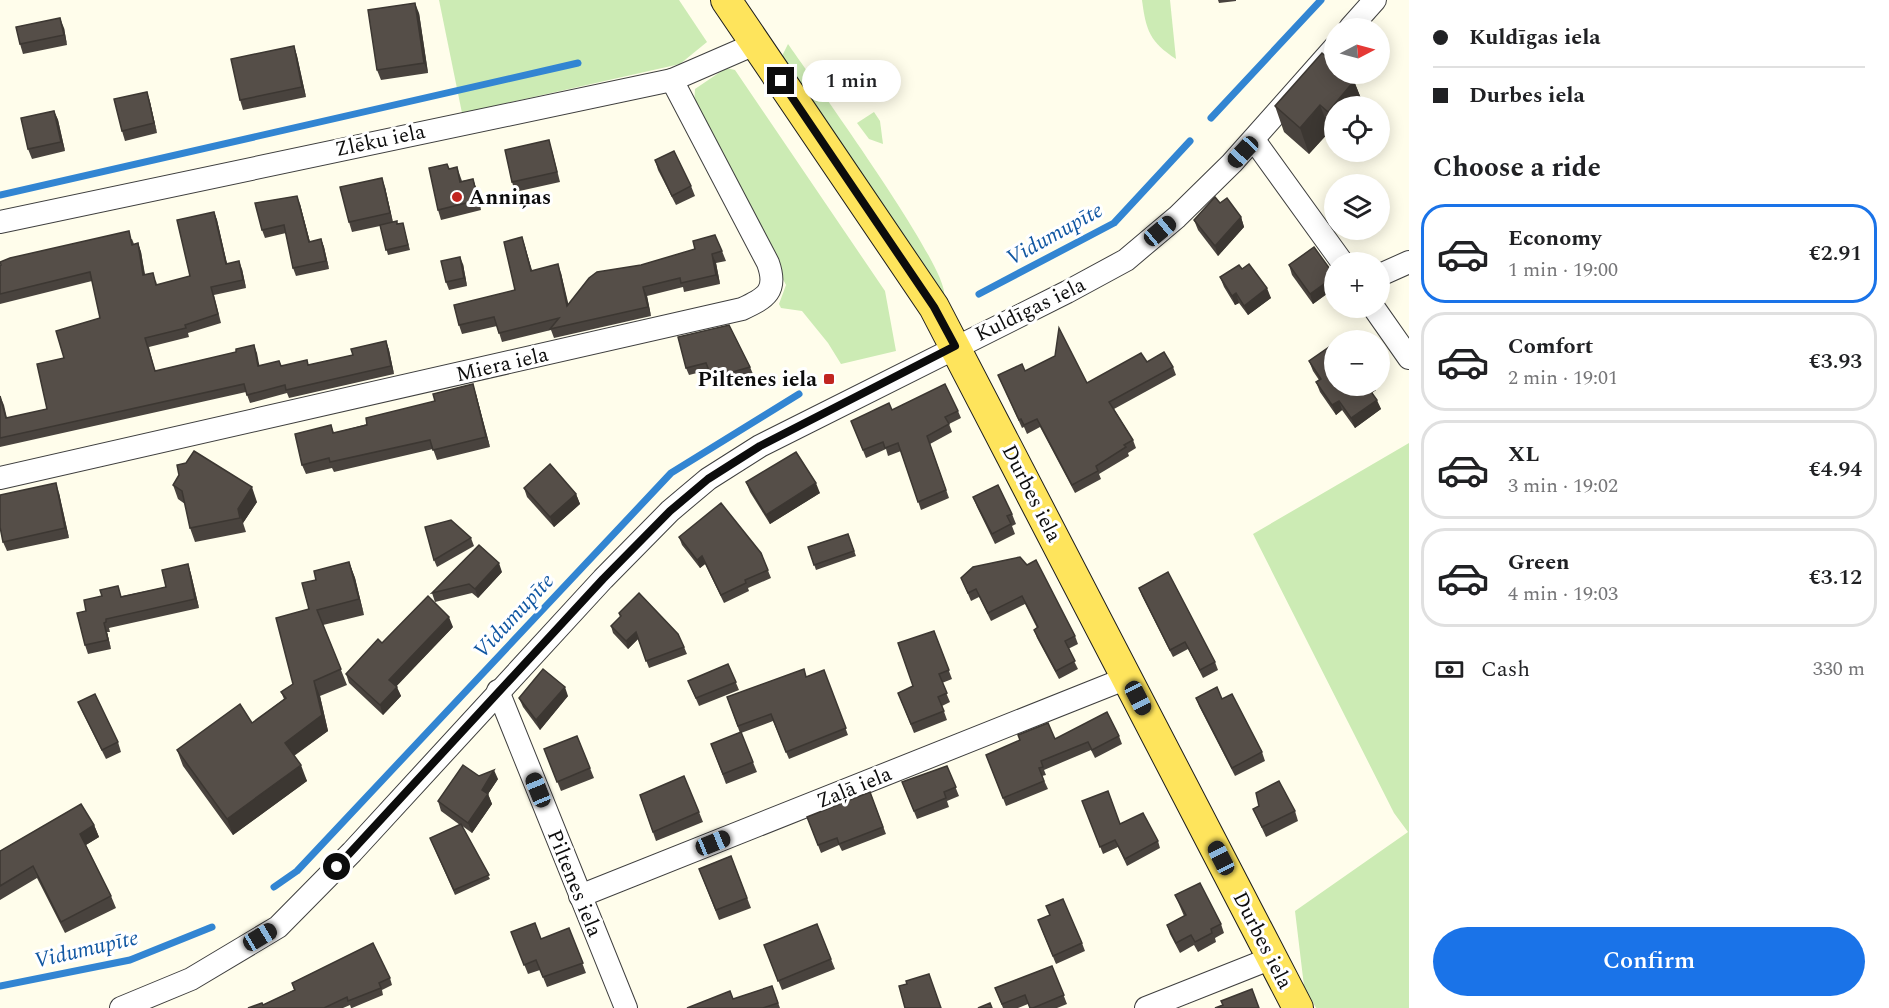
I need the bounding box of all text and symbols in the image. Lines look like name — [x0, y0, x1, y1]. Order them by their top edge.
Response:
north arrow — [1324, 18, 1390, 84]
map controls — [1324, 18, 1390, 396]
text: Kuldīgas iela — [1469, 21, 1601, 54]
callout: 1 min — [802, 60, 901, 102]
text: 1 min — [826, 66, 877, 96]
route end — [767, 67, 794, 94]
text: Durbes iela — [1469, 79, 1585, 112]
button: locate — [1324, 96, 1390, 162]
street label: Zlēku iela — [332, 116, 429, 166]
car — [1224, 133, 1262, 171]
text: Choose a ride — [1433, 147, 1601, 189]
button: layers — [1324, 174, 1390, 240]
place label: Anniņas — [469, 182, 551, 214]
marker: Anniņas — [450, 190, 464, 204]
water label: Vidumupīte — [1000, 194, 1109, 275]
car — [1140, 213, 1180, 249]
text: Economy — [1508, 222, 1601, 255]
icon: car — [1436, 227, 1490, 281]
text: €2.91 — [1809, 237, 1862, 270]
button: + — [1324, 252, 1390, 318]
text: 1 min · 19:00 — [1508, 255, 1618, 285]
street label: Kuldīgas iela — [970, 269, 1092, 351]
button: − — [1324, 330, 1390, 396]
text: Comfort — [1508, 330, 1593, 363]
icon: car — [1436, 335, 1490, 389]
street label: Miera iela — [453, 339, 552, 391]
text: €3.93 — [1809, 345, 1862, 378]
text: 2 min · 19:01 — [1508, 363, 1618, 393]
place label: Piltenes iela — [698, 364, 817, 396]
marker: Piltenes iela — [822, 372, 836, 386]
text: XL — [1508, 438, 1539, 471]
street label: Durbes iela — [993, 439, 1070, 549]
icon: car — [1436, 443, 1490, 497]
text: €4.94 — [1809, 453, 1862, 486]
text: 3 min · 19:02 — [1508, 471, 1618, 501]
text: Green — [1508, 546, 1570, 579]
icon: car — [1436, 551, 1490, 605]
text: €3.12 — [1809, 561, 1862, 594]
water label: Vidumupīte — [466, 566, 562, 666]
text: 4 min · 19:03 — [1508, 579, 1618, 609]
icon: cash — [1433, 653, 1466, 686]
text: Cash — [1481, 653, 1530, 686]
text: 330 m — [1813, 654, 1865, 684]
car — [1122, 678, 1154, 718]
street label: Zaļā iela — [812, 758, 897, 817]
car — [523, 770, 553, 810]
street label: Piltenes iela — [538, 825, 610, 943]
car — [693, 828, 733, 858]
car — [1205, 838, 1237, 878]
route start — [323, 853, 350, 880]
street label: Durbes iela — [1224, 886, 1301, 996]
car — [240, 920, 280, 954]
water label: Vidumupīte — [31, 921, 142, 978]
button: Confirm — [1433, 927, 1865, 996]

